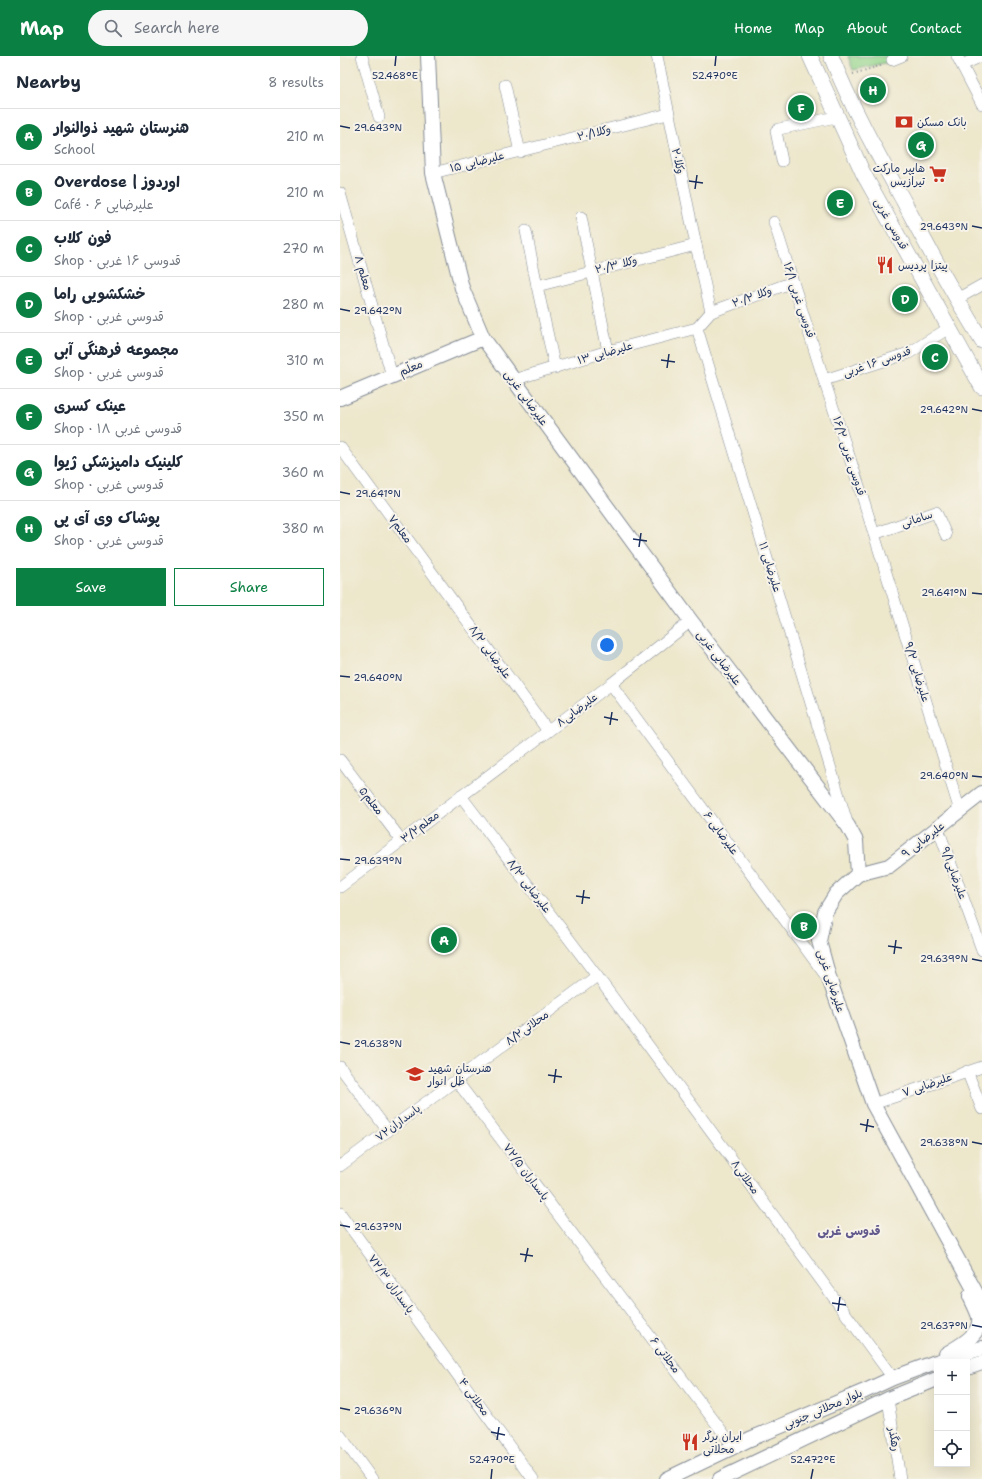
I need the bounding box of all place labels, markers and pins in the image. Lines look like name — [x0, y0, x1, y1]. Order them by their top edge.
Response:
pin: H — [860, 75, 886, 105]
pin: F — [788, 93, 814, 123]
bank icon: بانک مسکن — [894, 112, 914, 132]
place label: بانک مسکن — [917, 115, 967, 130]
pin: G — [908, 130, 934, 160]
place label: هایپر مارکت تیرازیس — [873, 161, 926, 189]
supermarket icon: هایپر مارکت تیرازیس — [928, 164, 948, 184]
pin: E — [827, 188, 853, 218]
restaurant icon: پیتزا پردیس — [875, 255, 895, 275]
place label: پیتزا پردیس — [898, 258, 948, 273]
pin: D — [892, 284, 918, 314]
pin: C — [922, 342, 948, 372]
pin: B — [791, 911, 817, 941]
pin: A — [431, 925, 457, 955]
place label: هنرستان شهید ظل انوار — [427, 1061, 492, 1089]
school or university icon: هنرستان شهید ظل انوار — [405, 1064, 425, 1084]
place label: ایران برگر محلاتی — [702, 1429, 742, 1457]
restaurant icon: ایران برگر محلاتی — [680, 1432, 700, 1452]

